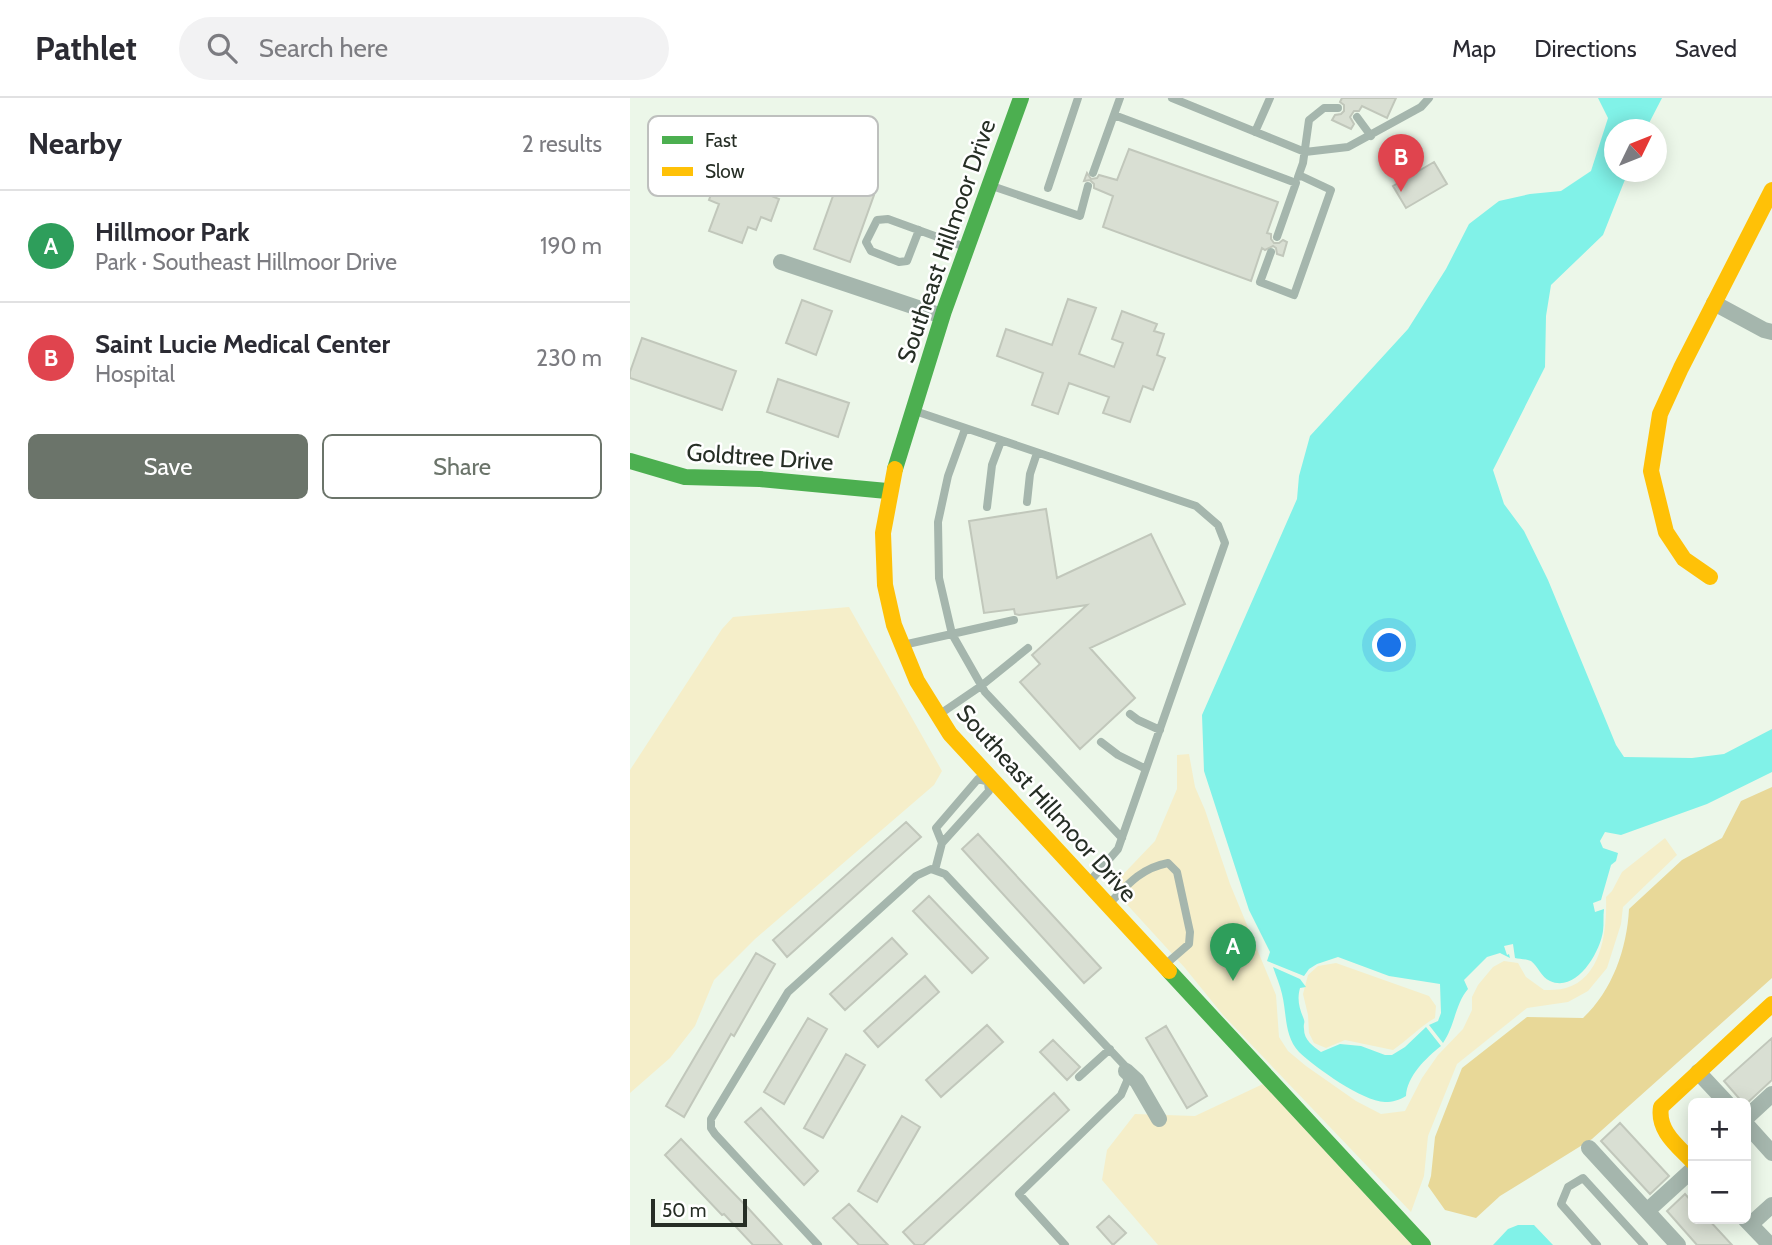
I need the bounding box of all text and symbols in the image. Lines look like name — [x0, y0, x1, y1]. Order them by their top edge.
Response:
search box — [179, 17, 669, 80]
text: Pathlet — [35, 28, 137, 68]
icon: search — [203, 29, 241, 67]
text: Search here — [259, 32, 388, 64]
text: Map — [1452, 34, 1496, 63]
text: Directions — [1534, 34, 1637, 63]
text: Saved — [1675, 34, 1737, 63]
street label: Southeast Hillmoor Drive — [891, 115, 1001, 367]
legend — [648, 116, 878, 196]
north arrow — [1604, 119, 1667, 182]
text: Nearby — [28, 125, 122, 162]
text: Fast — [705, 129, 738, 152]
text: 2 results — [522, 130, 602, 158]
pin: B — [1378, 134, 1424, 192]
text: Slow — [705, 160, 745, 183]
text: Hillmoor Park — [95, 216, 250, 248]
text: A — [44, 232, 58, 260]
text: 190 m — [540, 232, 602, 260]
text: Park · Southeast Hillmoor Drive — [95, 248, 397, 276]
text: Saint Lucie Medical Center — [95, 328, 390, 360]
text: B — [44, 344, 58, 372]
text: 230 m — [536, 344, 602, 372]
text: Hospital — [95, 360, 175, 388]
button: Save — [28, 434, 308, 499]
button: Share — [322, 434, 602, 499]
street label: Goldtree Drive — [686, 437, 834, 477]
your location — [1372, 628, 1406, 662]
street label: Southeast Hillmoor Drive — [951, 698, 1143, 908]
pin: A — [1210, 923, 1256, 981]
map controls — [1688, 1098, 1751, 1224]
button: + — [1688, 1098, 1751, 1161]
button: − — [1688, 1161, 1751, 1224]
scale bar — [651, 1196, 747, 1228]
text: 50 m — [662, 1199, 706, 1222]

